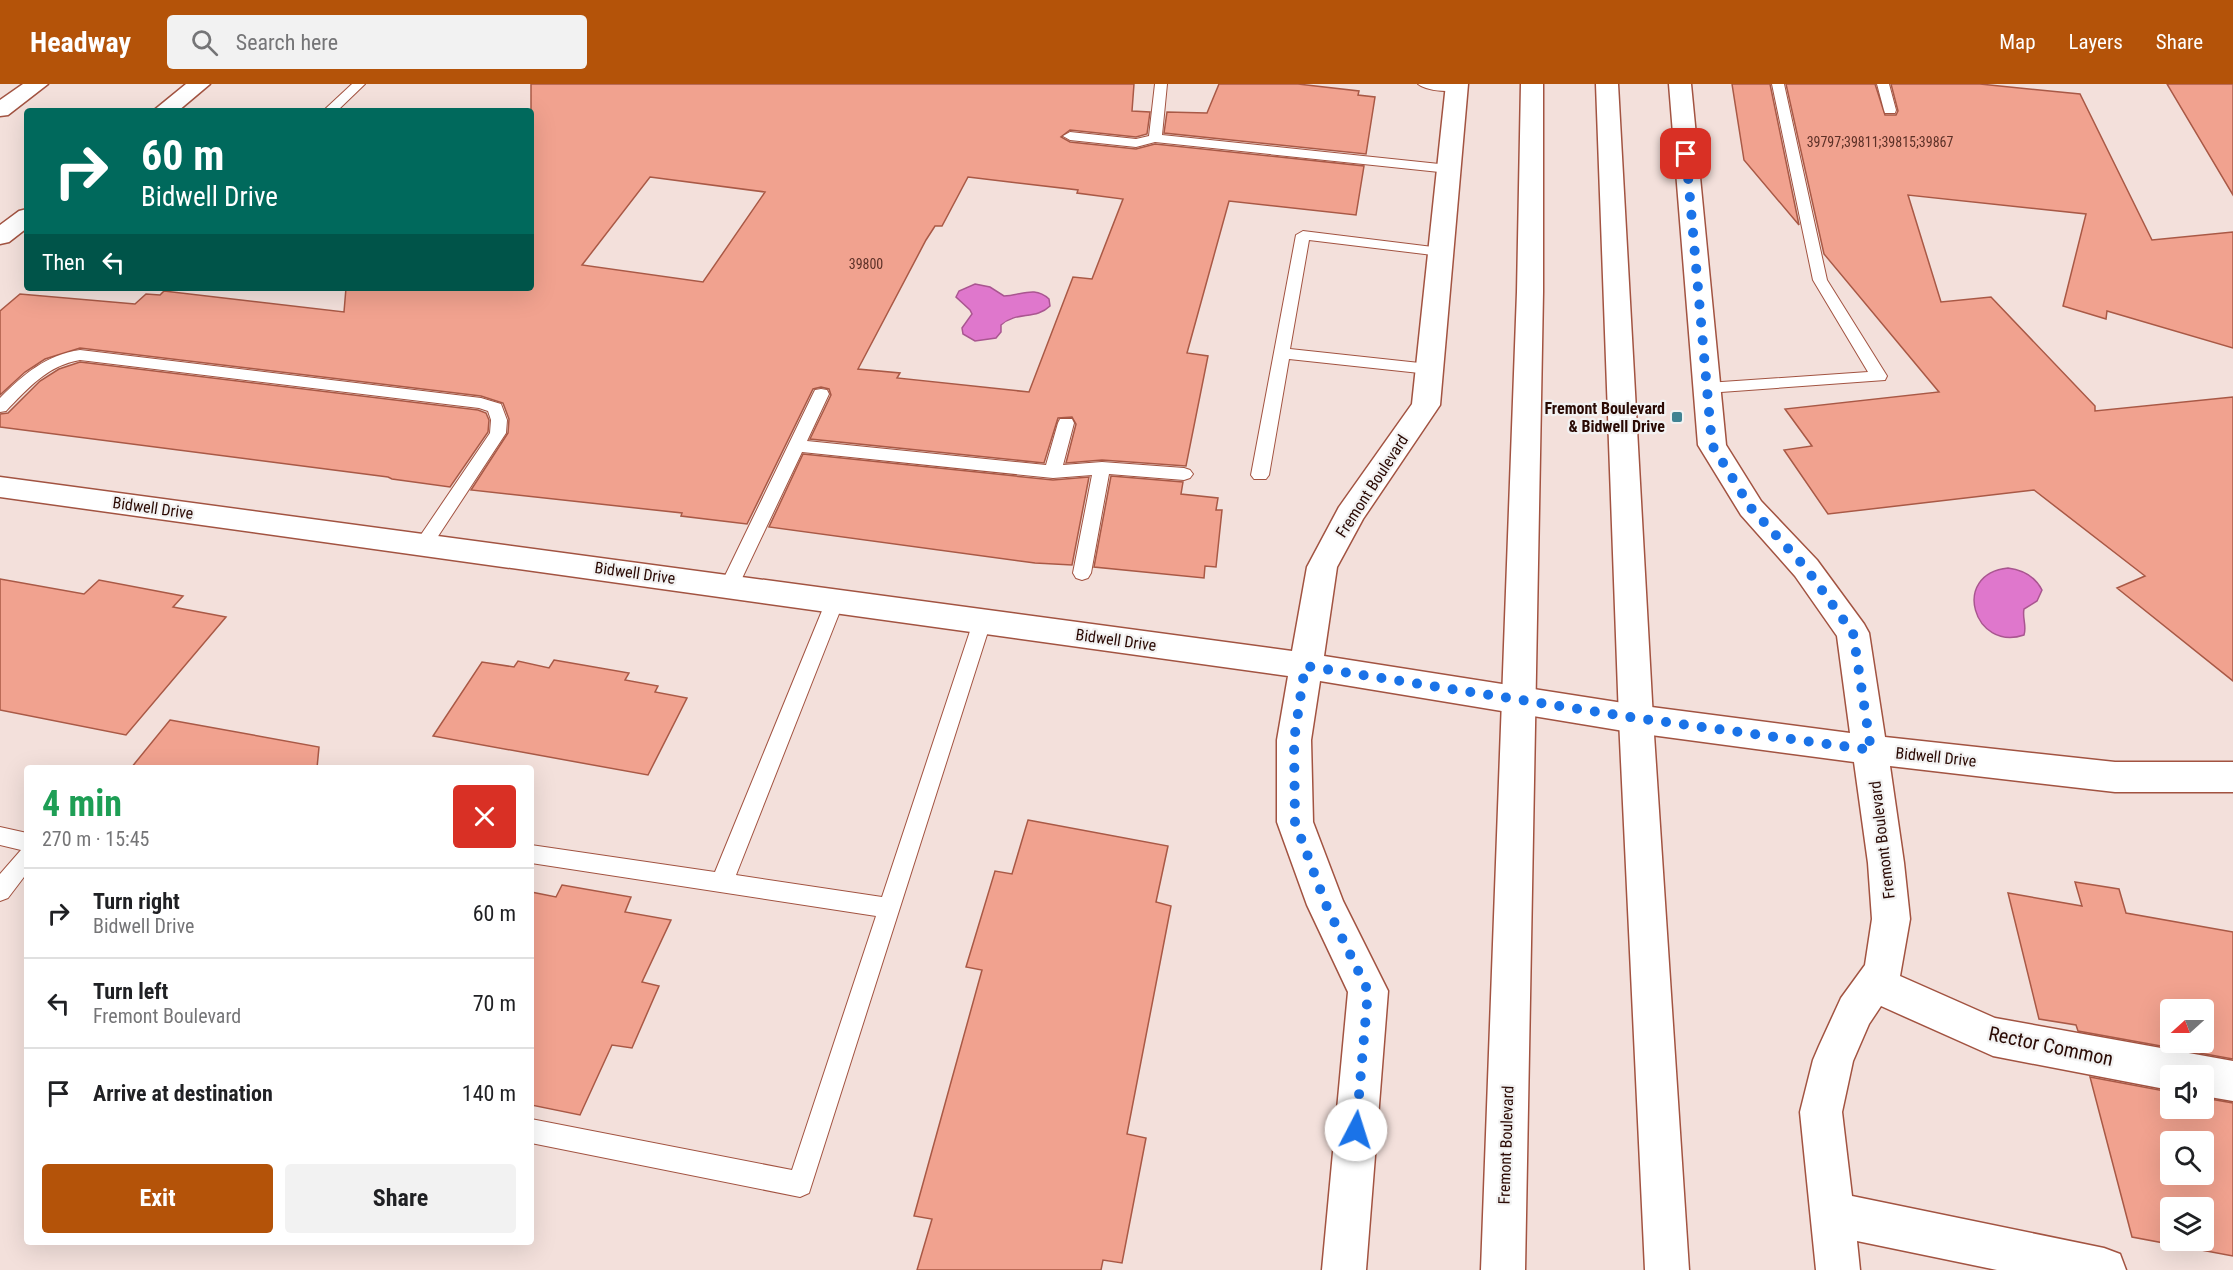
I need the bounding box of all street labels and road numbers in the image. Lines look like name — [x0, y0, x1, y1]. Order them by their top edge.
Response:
street label: Fremont Boulevard — [1332, 431, 1412, 541]
street label: Bidwell Drive — [111, 493, 195, 523]
street label: Bidwell Drive — [593, 558, 677, 588]
street label: Bidwell Drive — [1074, 625, 1158, 655]
street label: Bidwell Drive — [1895, 743, 1977, 771]
street label: Fremont Boulevard — [1865, 780, 1899, 900]
street label: Rector Common — [1986, 1021, 2116, 1071]
street label: Fremont Boulevard — [1494, 1085, 1518, 1205]

